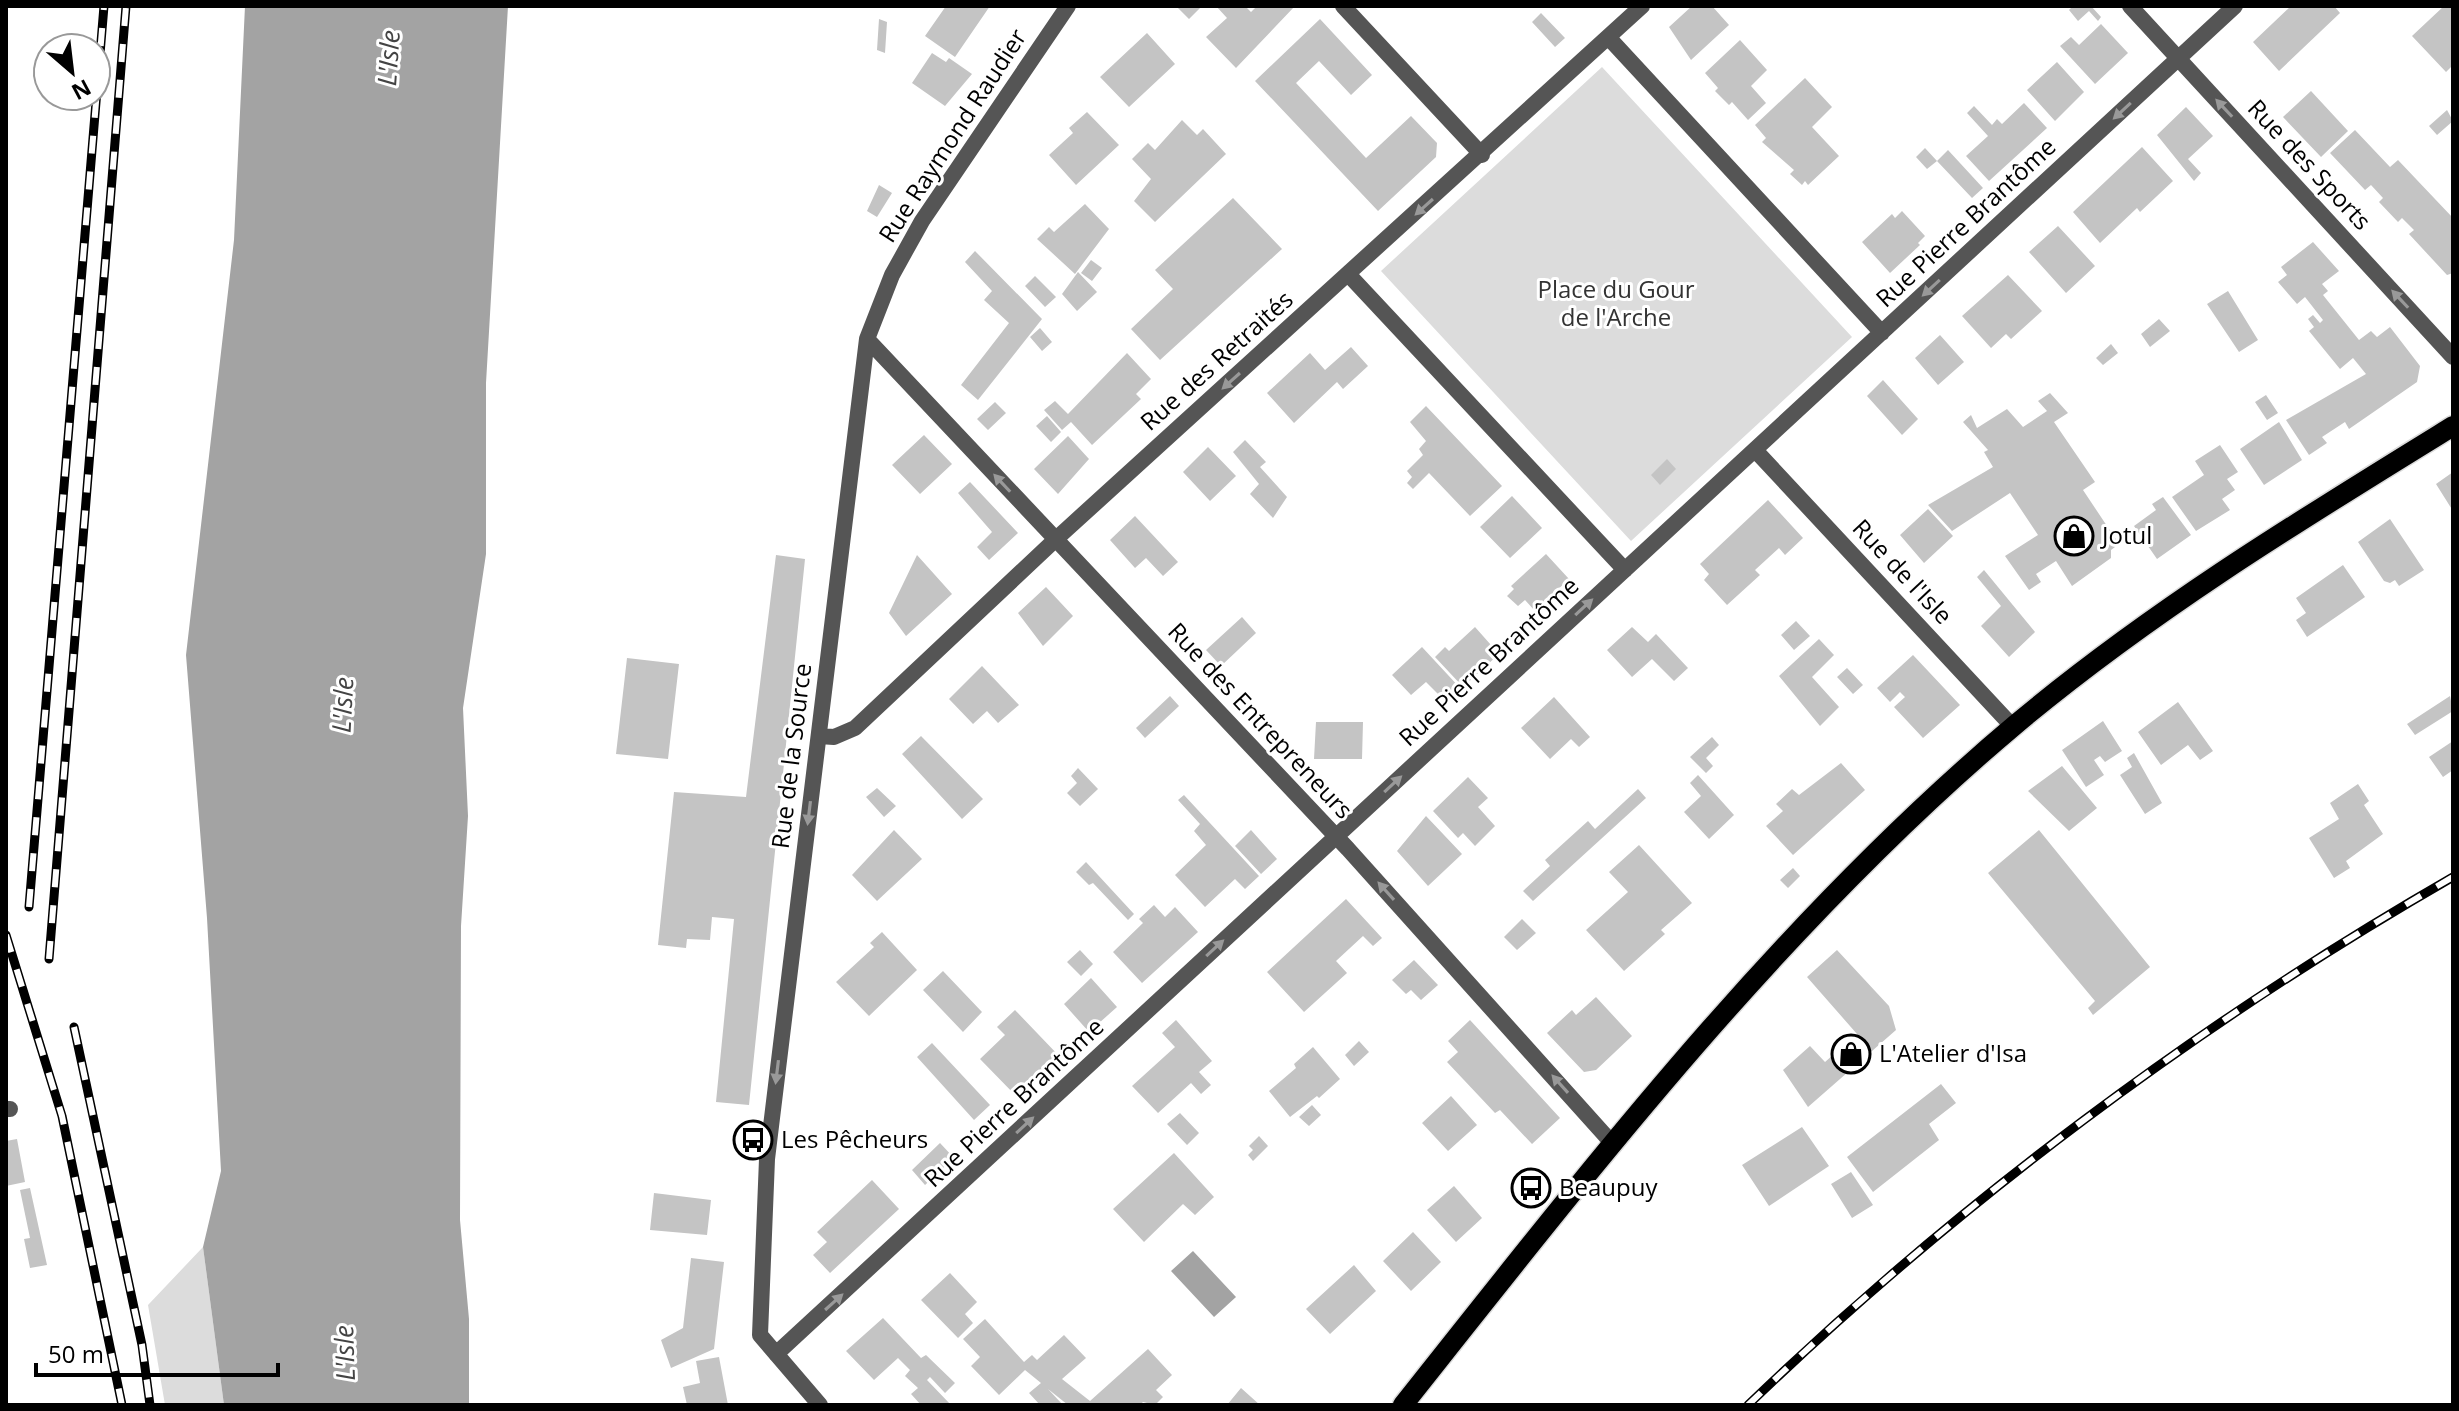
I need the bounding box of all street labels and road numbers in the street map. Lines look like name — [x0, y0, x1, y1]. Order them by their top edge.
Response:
street label: Rue Raymond Raudier — [870, 22, 1033, 248]
street label: Rue des Sports — [2241, 92, 2379, 236]
street label: Rue Pierre Brantôme — [1868, 130, 2062, 314]
street label: Rue des Retraités — [1133, 283, 1299, 437]
street label: Rue de l'Isle — [1846, 511, 1960, 631]
street label: Rue Pierre Brantôme — [1391, 569, 1585, 753]
street label: Rue des Entrepreneurs — [1161, 615, 1361, 825]
street label: Rue de la Source — [763, 661, 818, 850]
street label: Rue Pierre Brantôme — [916, 1010, 1110, 1194]

